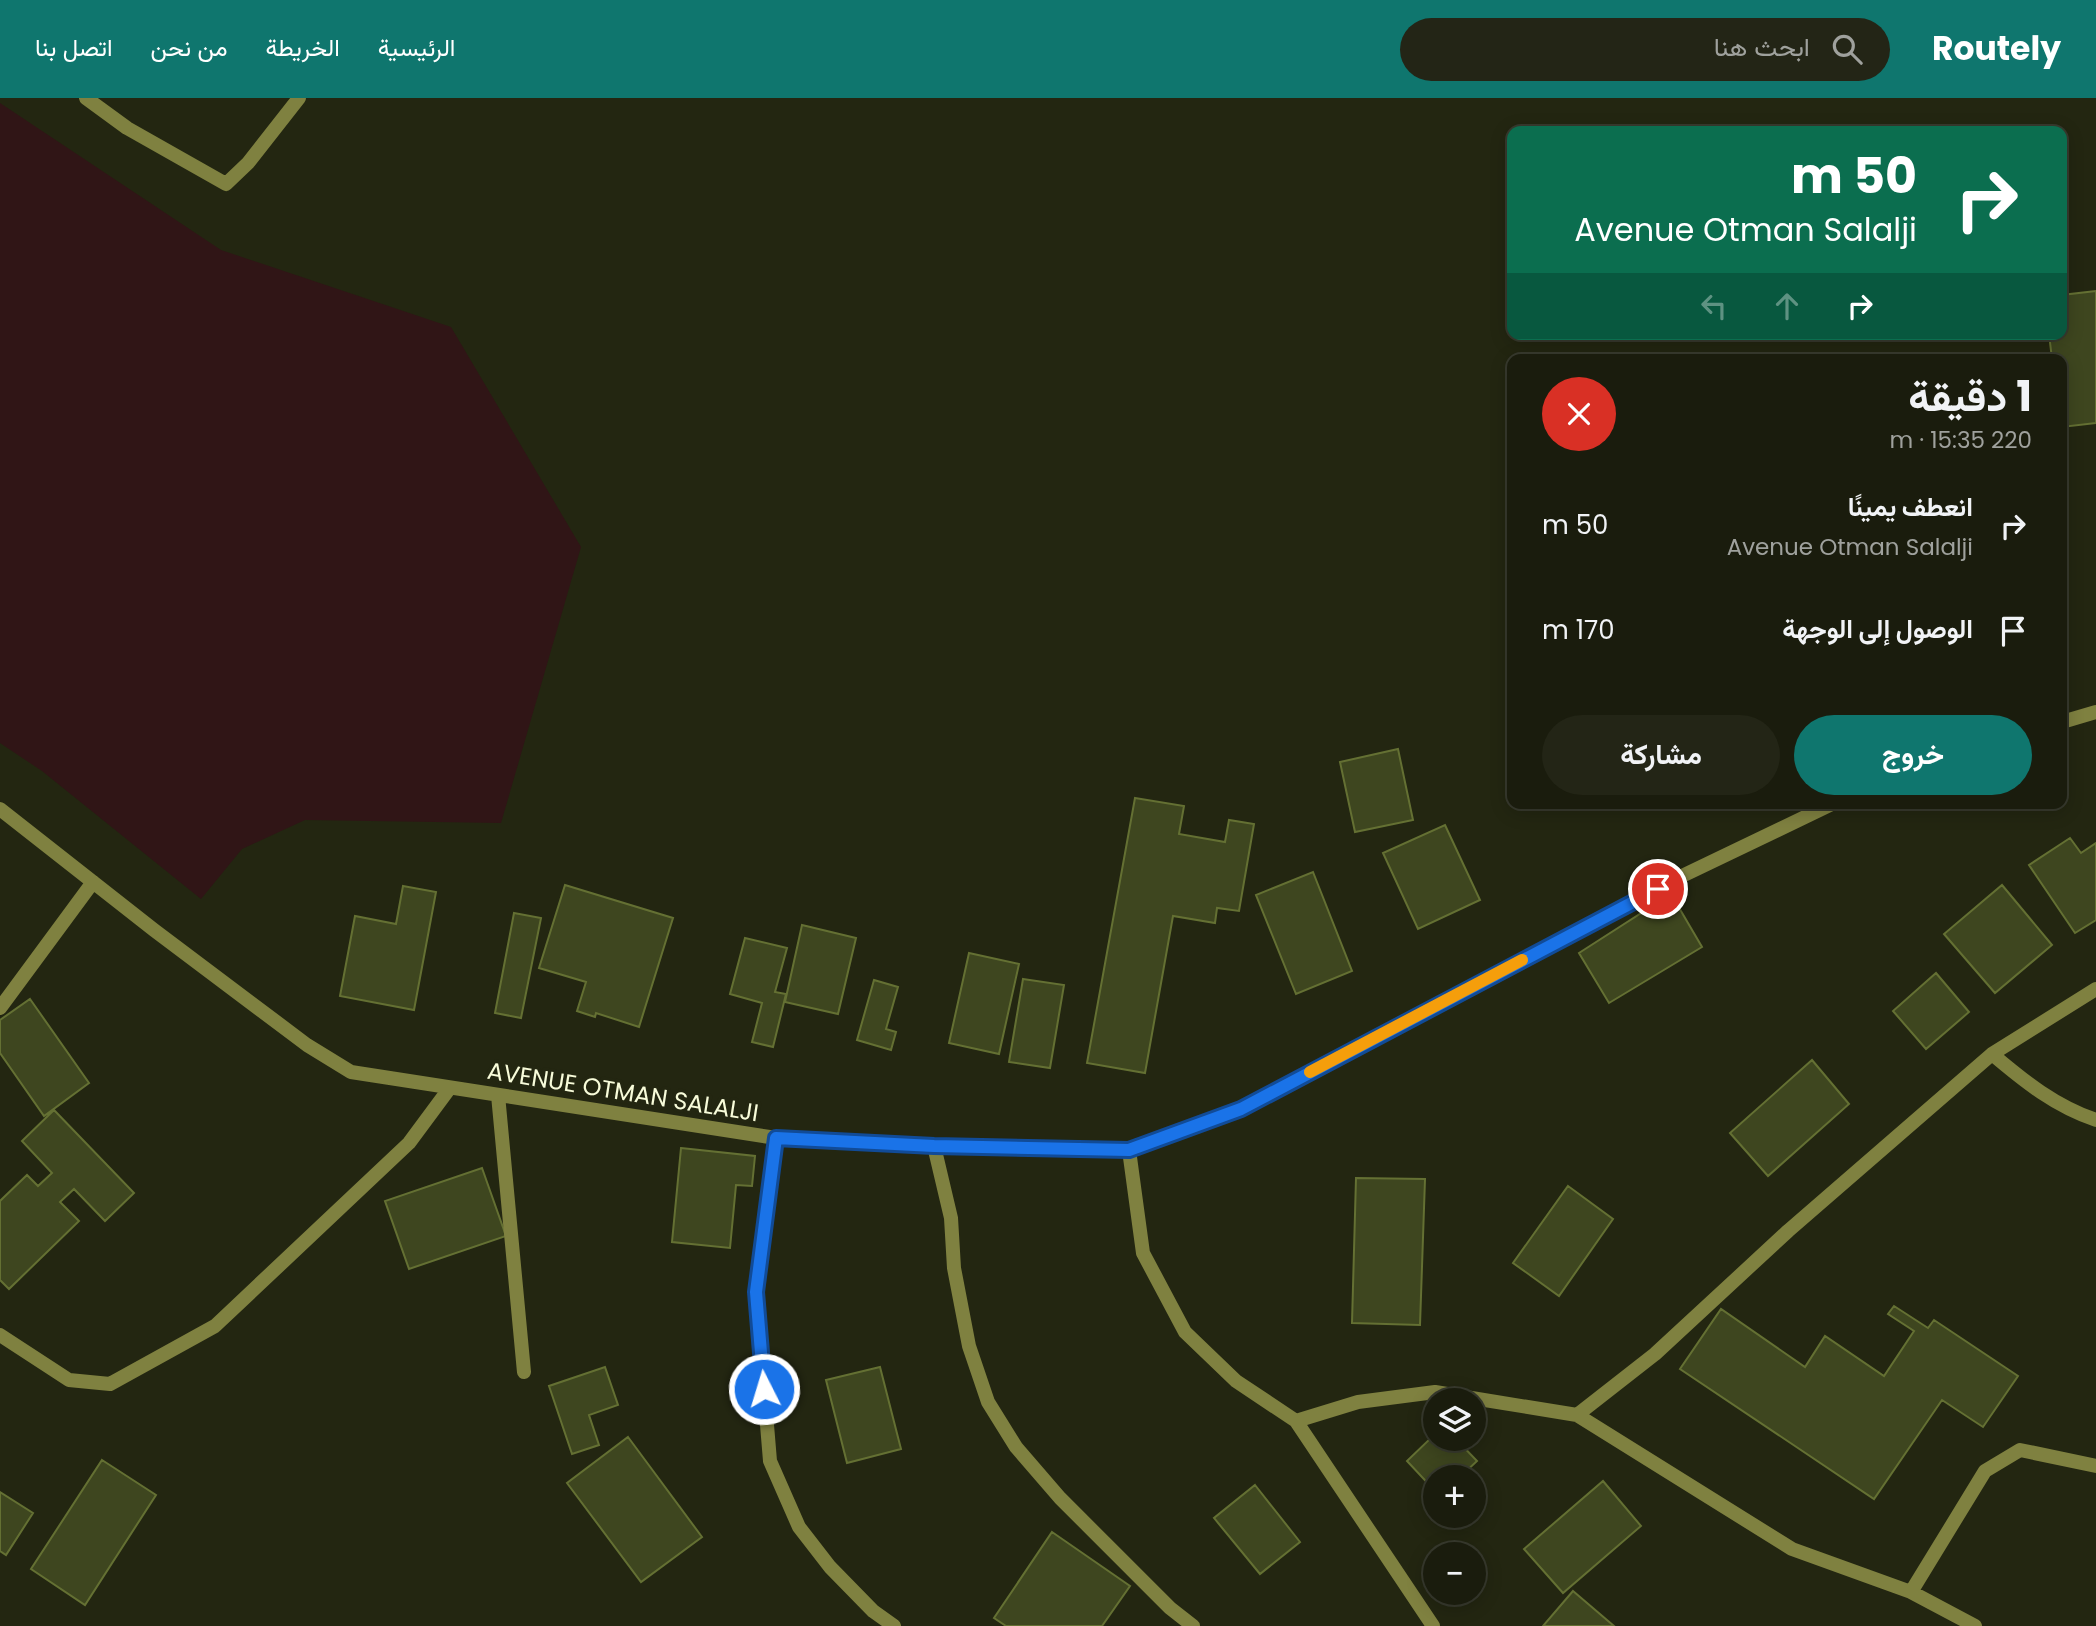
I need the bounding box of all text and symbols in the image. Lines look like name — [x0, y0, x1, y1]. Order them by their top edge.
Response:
search box — [1400, 18, 1890, 81]
text: Routely — [1932, 25, 2061, 72]
text: ابحث هنا — [1714, 29, 1810, 65]
icon: search — [1828, 30, 1866, 68]
text: اتصل بنا — [35, 31, 113, 64]
text: من نحن — [151, 31, 228, 64]
text: الخريطة — [266, 31, 340, 64]
text: الرئيسية — [378, 31, 455, 64]
text: 50 m — [1791, 142, 1917, 210]
icon: right — [1941, 154, 2032, 245]
text: Avenue Otman Salalji — [1574, 207, 1917, 252]
icon: left — [1695, 287, 1733, 325]
icon: ahead — [1768, 287, 1806, 325]
icon: right — [1841, 287, 1879, 325]
text: 1 دقيقة — [1908, 367, 2032, 426]
button: close — [1542, 377, 1616, 451]
text: 220 m · 15:35 — [1889, 424, 2032, 456]
text: انعطف يمينًا — [1848, 489, 1973, 525]
text: 50 m — [1542, 507, 1608, 543]
icon: right — [1994, 507, 2032, 545]
text: Avenue Otman Salalji — [1727, 531, 1973, 563]
text: الوصول إلى الوجهة — [1782, 611, 1973, 647]
text: 170 m — [1542, 612, 1615, 648]
icon: arrive — [1994, 612, 2032, 650]
button: مشاركة — [1542, 715, 1780, 795]
button: خروج — [1794, 715, 2032, 795]
pin — [1628, 859, 1688, 919]
icon: arrive — [1639, 870, 1677, 908]
street label: AVENUE OTMAN SALALJI — [485, 1054, 761, 1129]
position arrow — [727, 1352, 801, 1426]
map controls — [1423, 1388, 1486, 1605]
button: layers — [1423, 1388, 1486, 1451]
button: + — [1423, 1465, 1486, 1528]
button: − — [1423, 1542, 1486, 1605]

